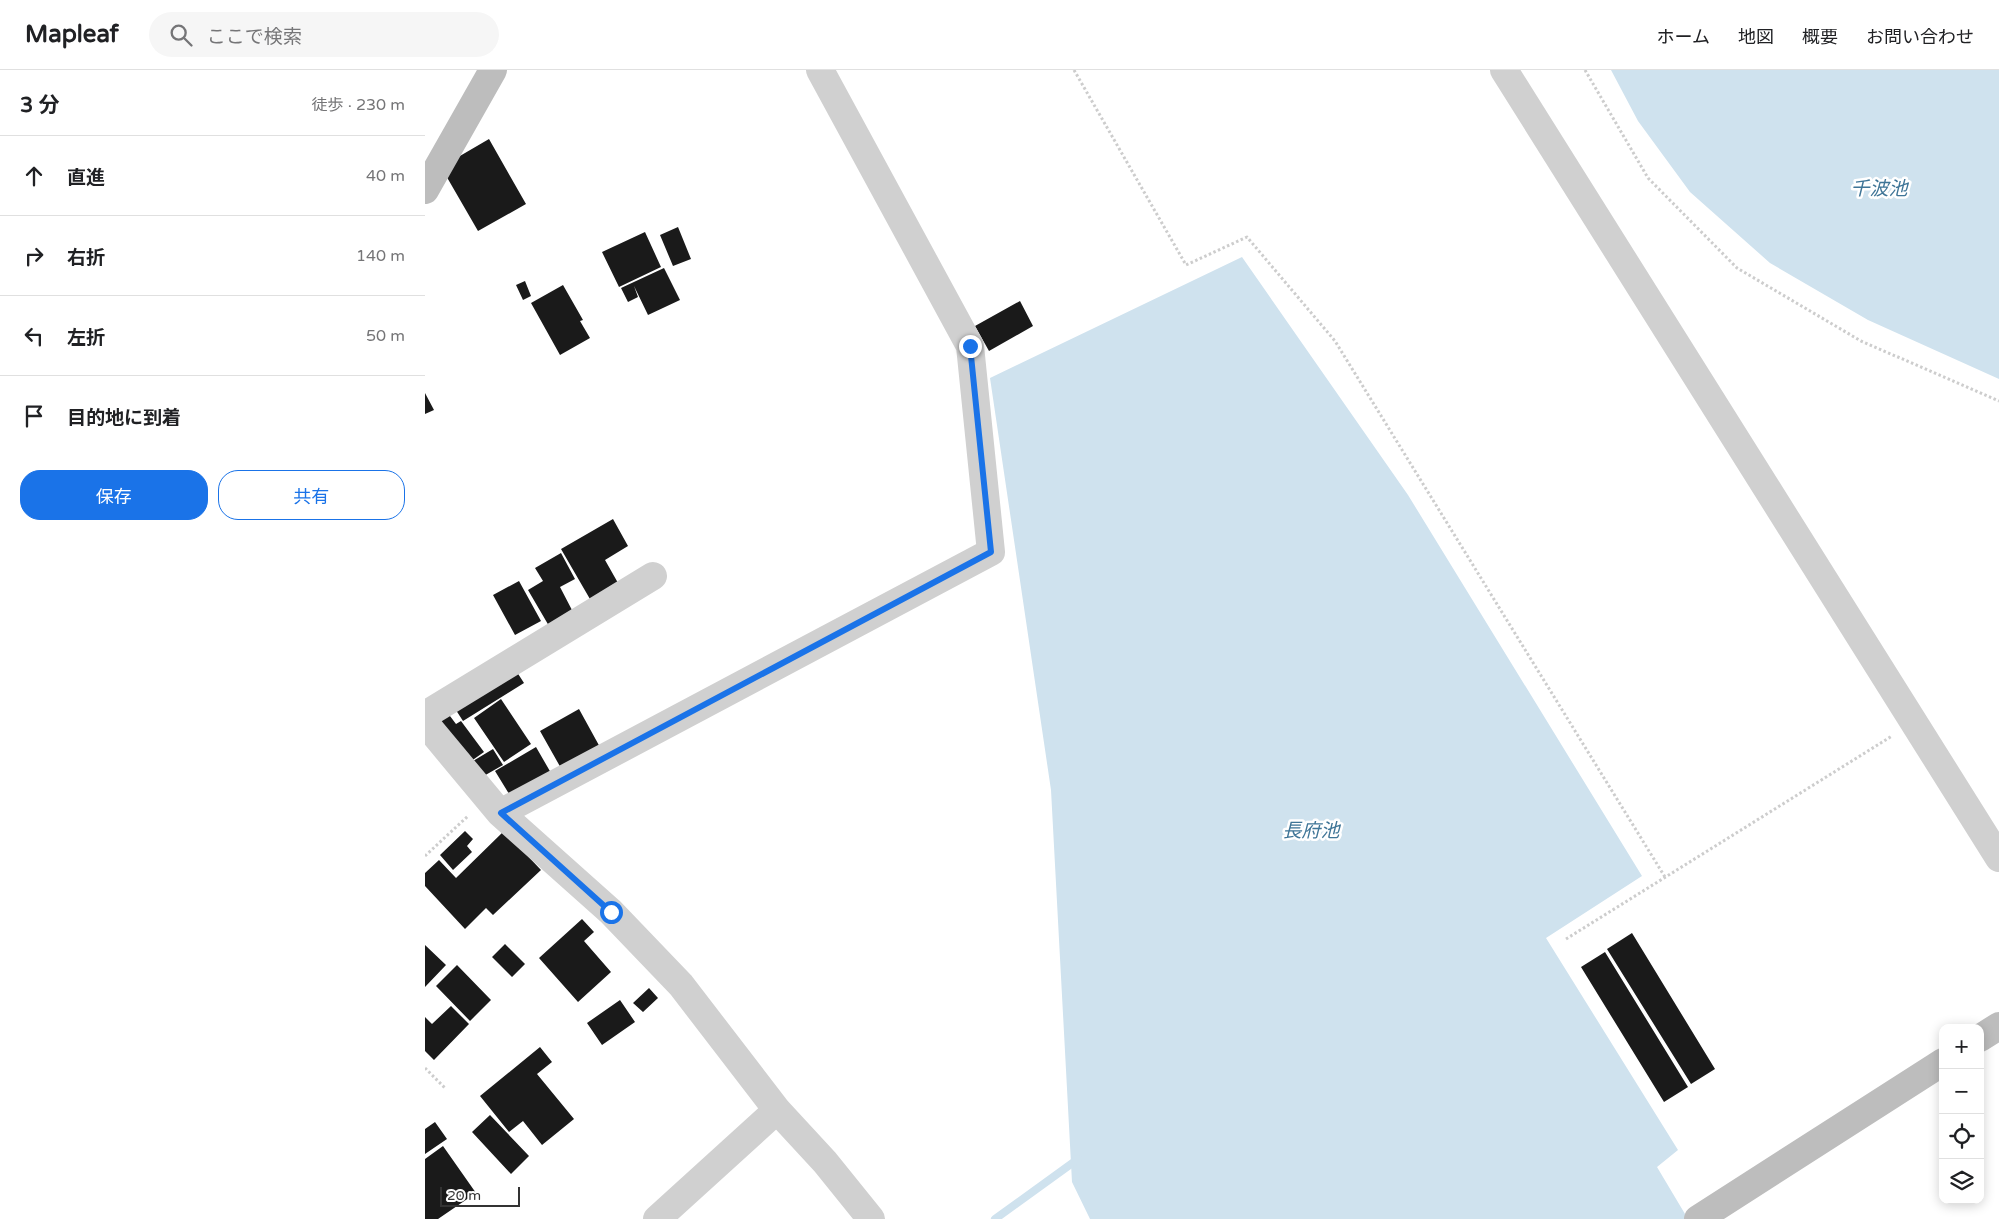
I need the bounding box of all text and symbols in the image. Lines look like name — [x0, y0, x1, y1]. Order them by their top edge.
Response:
search box — [149, 12, 499, 57]
text: Mapleaf — [25, 20, 119, 49]
icon: search — [167, 21, 195, 49]
text: ここで検索 — [207, 26, 302, 48]
text: ホーム — [1657, 26, 1710, 48]
text: 地図 — [1738, 26, 1774, 48]
text: 概要 — [1802, 26, 1838, 48]
text: お問い合わせ — [1866, 26, 1974, 48]
text: 3 分 — [20, 93, 60, 118]
text: 徒歩 · 230 m — [312, 95, 405, 115]
icon: ahead — [20, 162, 48, 190]
text: 40 m — [366, 166, 405, 186]
text: 直進 — [67, 167, 105, 189]
water label: 千波池 — [1850, 178, 1909, 200]
icon: right — [20, 242, 48, 270]
text: 140 m — [356, 246, 405, 266]
text: 右折 — [67, 247, 105, 269]
icon: left — [20, 322, 48, 350]
text: 50 m — [366, 326, 405, 346]
text: 左折 — [67, 327, 105, 349]
route end — [959, 335, 982, 358]
icon: arrive — [20, 402, 48, 430]
text: 目的地に到着 — [67, 407, 181, 429]
button: 保存 — [20, 470, 208, 520]
button: 共有 — [218, 470, 405, 520]
water label: 長府池 — [1282, 820, 1341, 842]
route start — [600, 901, 623, 924]
map controls — [1939, 1024, 1984, 1204]
button: + — [1939, 1024, 1984, 1069]
button: − — [1939, 1069, 1984, 1114]
button: locate — [1939, 1114, 1984, 1159]
button: layers — [1939, 1159, 1984, 1204]
scale bar — [440, 1184, 520, 1207]
text: 20 m — [447, 1187, 481, 1204]

